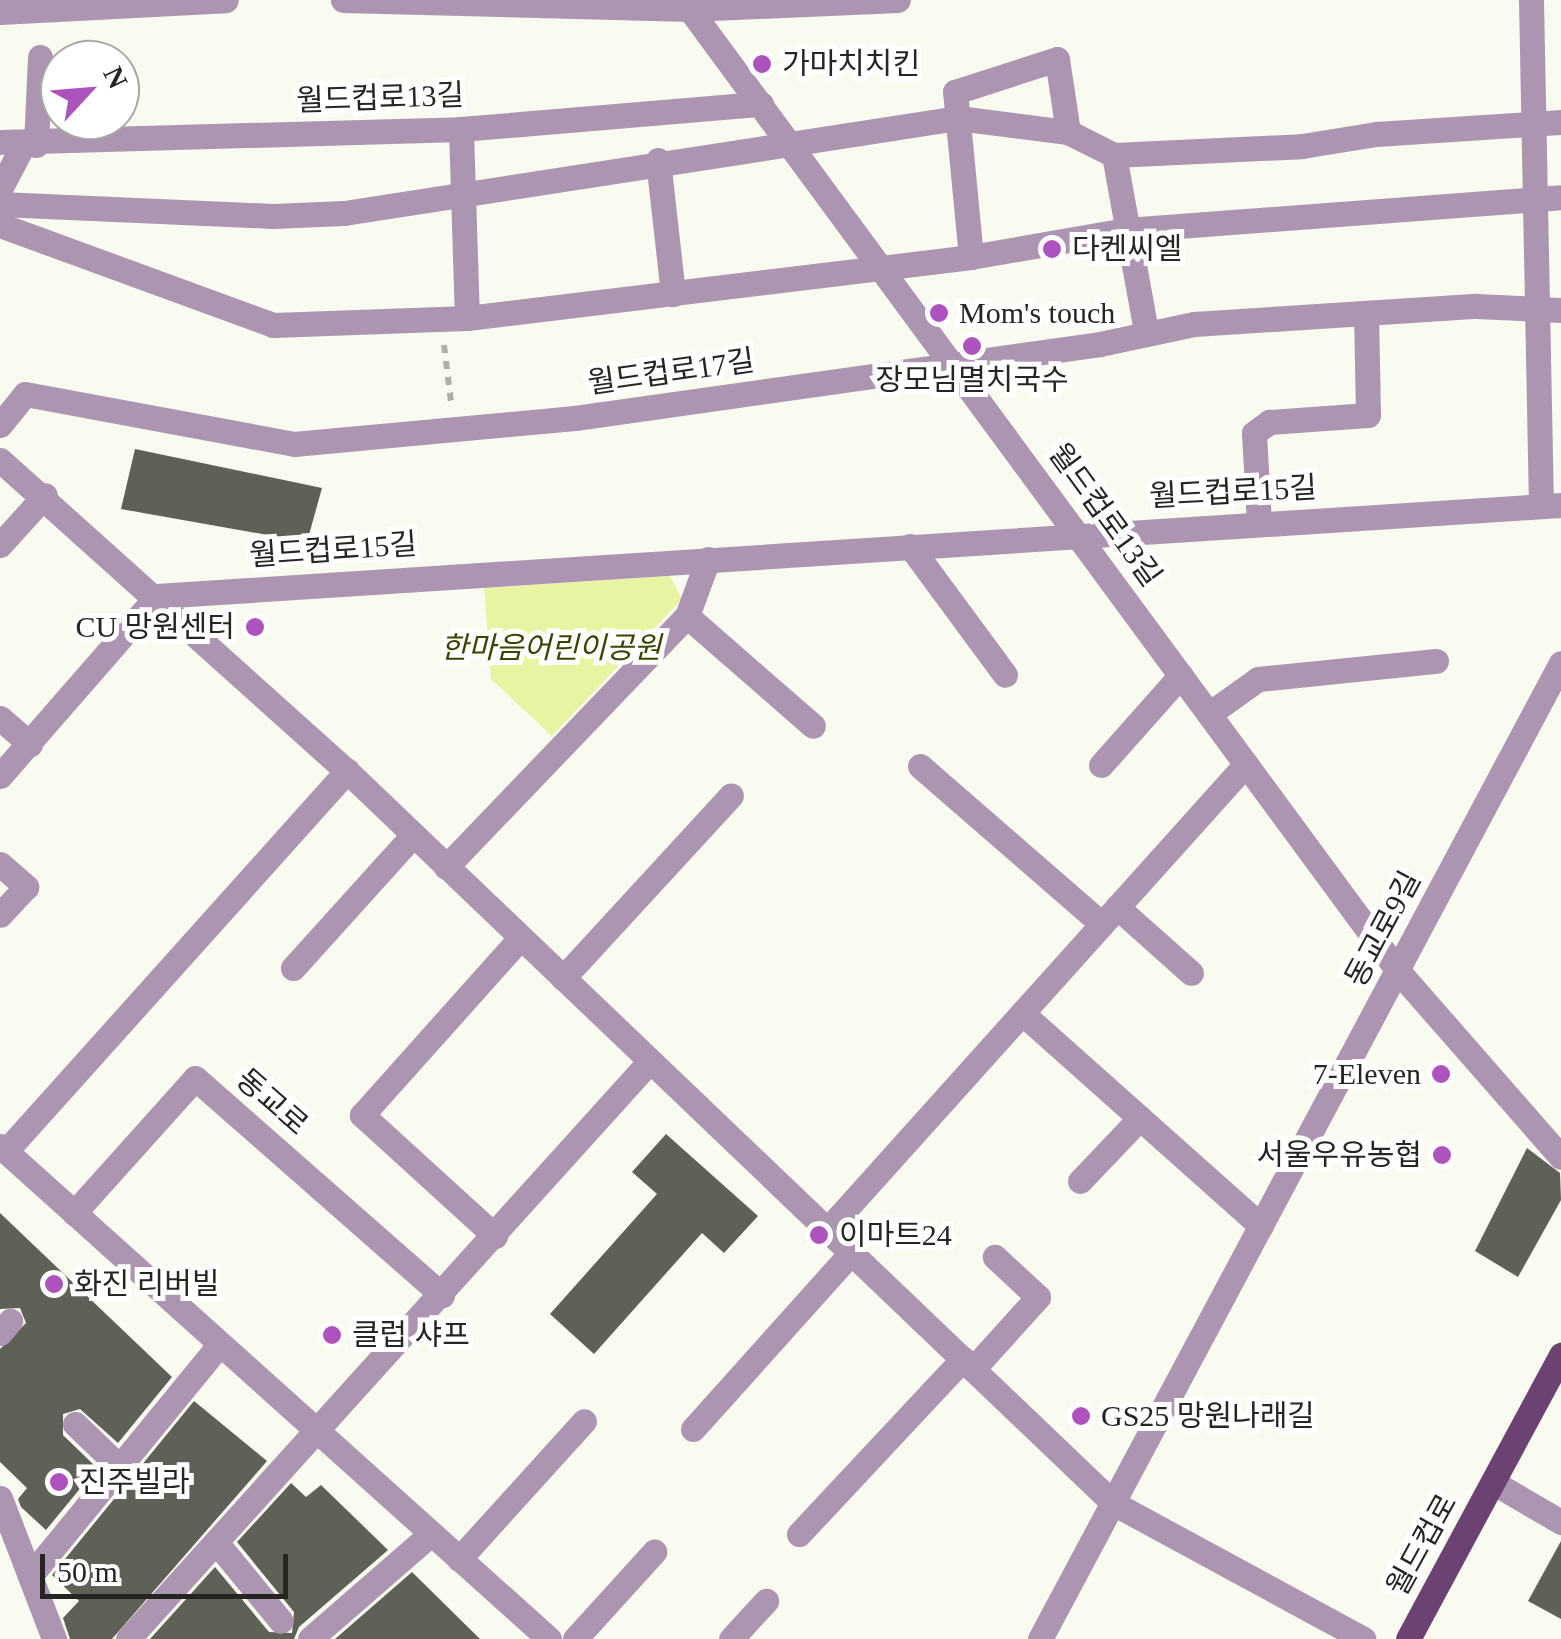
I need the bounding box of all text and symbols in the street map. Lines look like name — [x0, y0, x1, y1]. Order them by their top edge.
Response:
north arrow — [40, 40, 140, 140]
place label: 가마치치킨 — [782, 46, 920, 82]
marker: 가마치치킨 — [751, 53, 773, 75]
text: N — [97, 62, 134, 93]
street label: 월드컵로13길 — [295, 77, 465, 119]
place label: 다켄씨엘 — [1072, 231, 1182, 267]
marker: 다켄씨엘 — [1041, 238, 1063, 260]
place label: Mom's touch — [959, 295, 1115, 331]
marker: Mom's touch — [928, 302, 950, 324]
marker: 장모님멸치국수 — [961, 335, 983, 357]
street label: 월드컵로17길 — [585, 342, 757, 402]
place label: 장모님멸치국수 — [875, 362, 1069, 398]
street label: 월드컵로13길 — [1041, 436, 1169, 594]
street label: 월드컵로15길 — [1148, 470, 1318, 514]
street label: 월드컵로15길 — [248, 526, 418, 574]
place label: CU 망원센터 — [75, 609, 235, 645]
marker: CU 망원센터 — [244, 616, 266, 638]
park label: 한마음어린이공원 — [441, 630, 661, 666]
street label: 동교로9길 — [1338, 865, 1428, 993]
place label: 7-Eleven — [1313, 1056, 1421, 1092]
street label: 동교로 — [229, 1061, 315, 1143]
marker: 7-Eleven — [1430, 1063, 1452, 1085]
place label: 서울우유농협 — [1256, 1137, 1422, 1173]
marker: 서울우유농협 — [1431, 1144, 1453, 1166]
place label: 이마트24 — [839, 1217, 952, 1253]
marker: 이마트24 — [808, 1224, 830, 1246]
place label: 화진 리버빌 — [74, 1266, 219, 1302]
marker: 화진 리버빌 — [43, 1273, 65, 1295]
place label: 클럽 샤프 — [352, 1317, 470, 1353]
marker: 클럽 샤프 — [321, 1324, 343, 1346]
place label: GS25 망원나래길 — [1101, 1398, 1315, 1434]
marker: GS25 망원나래길 — [1070, 1405, 1092, 1427]
place label: 진주빌라 — [79, 1464, 189, 1500]
marker: 진주빌라 — [48, 1471, 70, 1493]
street label: 월드컵로 — [1379, 1488, 1465, 1602]
scale bar — [45, 1534, 292, 1596]
text: 50 m — [57, 1555, 118, 1588]

